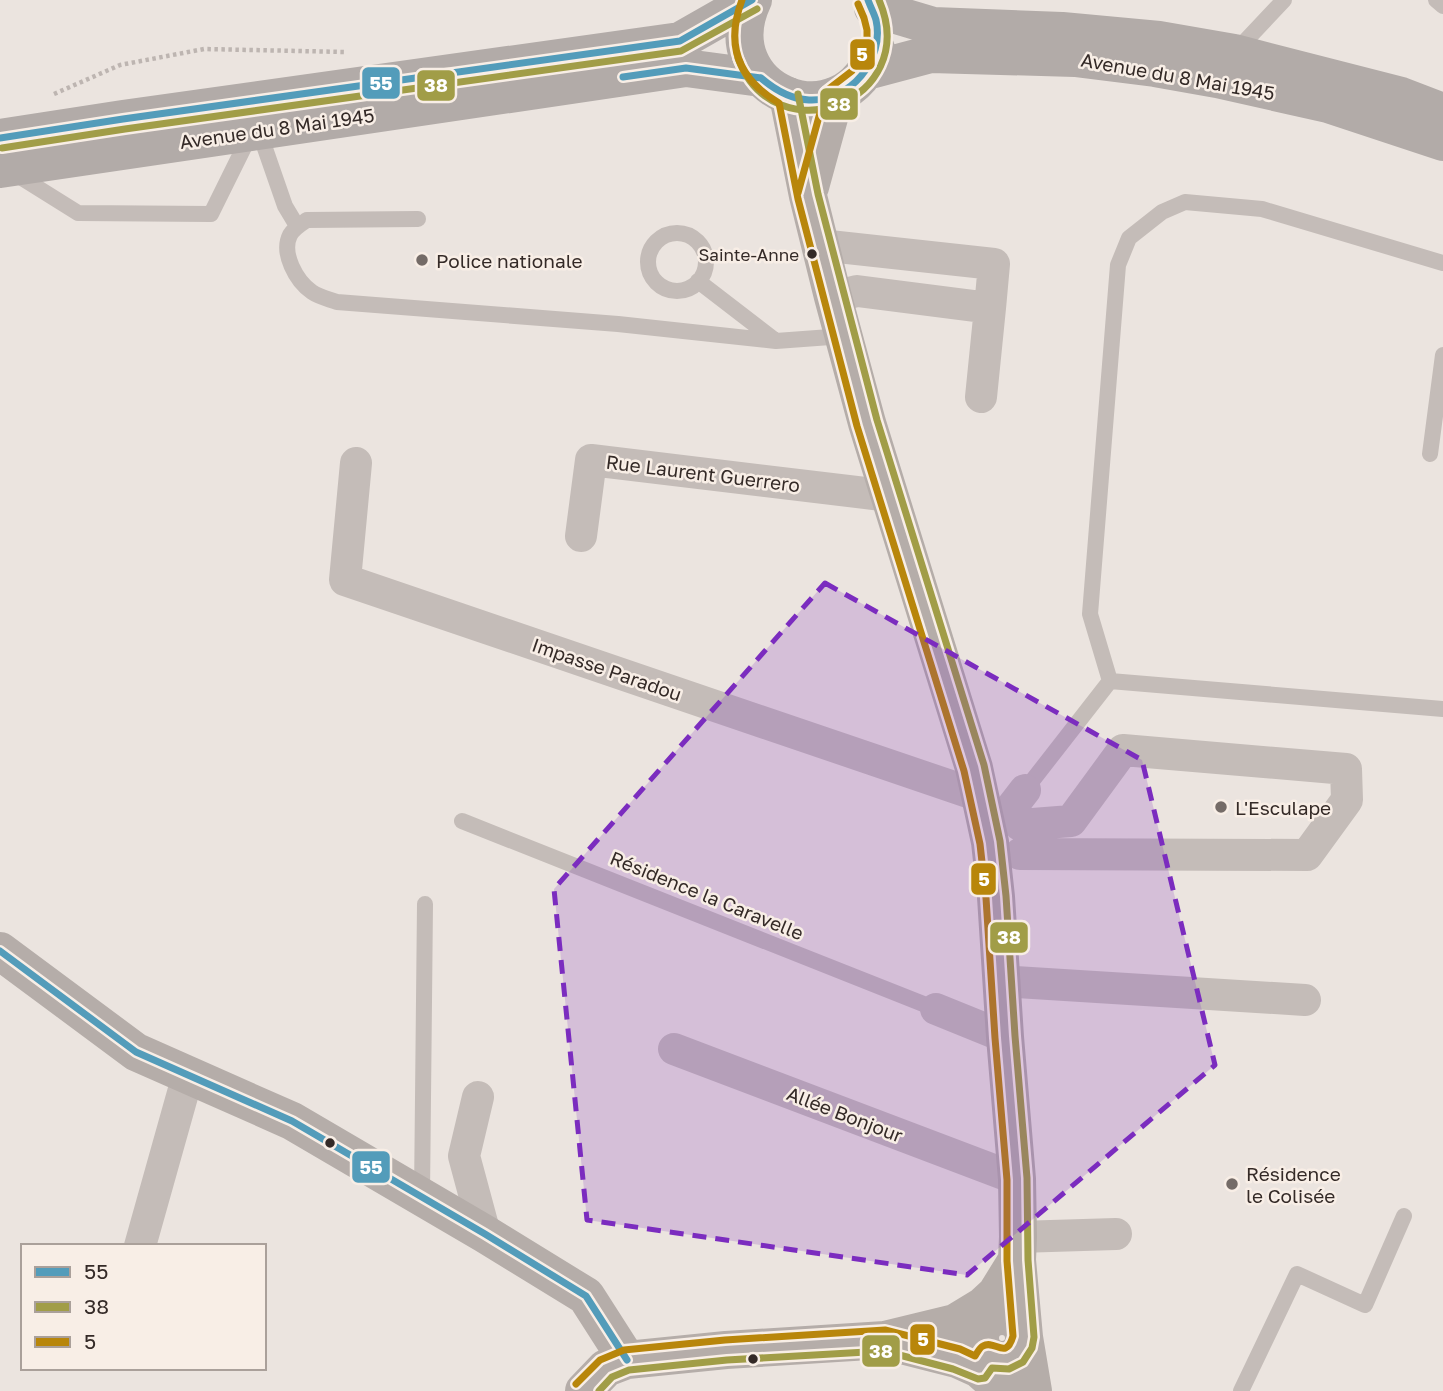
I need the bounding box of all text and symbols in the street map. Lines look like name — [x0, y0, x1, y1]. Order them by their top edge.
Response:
line badge: 5 — [849, 38, 876, 71]
text: 5 — [856, 42, 868, 65]
street label: Avenue du 8 Mai 1945 — [1079, 48, 1277, 104]
line badge: 55 — [361, 66, 401, 100]
line badge: 38 — [416, 69, 456, 102]
text: 55 — [369, 71, 393, 94]
text: 38 — [424, 73, 448, 96]
line badge: 38 — [819, 87, 859, 121]
text: 38 — [827, 92, 851, 115]
street label: Avenue du 8 Mai 1945 — [178, 103, 376, 153]
place label: Sainte-Anne — [698, 244, 799, 265]
marker: Sainte-Anne — [805, 247, 819, 261]
place label: Police nationale — [436, 249, 583, 272]
marker: Police nationale — [414, 252, 430, 268]
street label: Rue Laurent Guerrero — [605, 450, 801, 496]
street label: Impasse Paradou — [529, 633, 685, 705]
place label: L'Esculape — [1235, 796, 1331, 819]
marker: L'Esculape — [1213, 799, 1229, 815]
street label: Résidence la Caravelle — [607, 846, 807, 944]
line badge: 5 — [970, 862, 997, 896]
text: 5 — [978, 867, 990, 890]
line badge: 38 — [989, 921, 1029, 954]
text: 38 — [997, 925, 1021, 948]
street label: Allée Bonjour — [784, 1081, 907, 1147]
unlabelled marker — [323, 1136, 337, 1150]
line badge: 55 — [351, 1150, 391, 1184]
text: 55 — [359, 1155, 383, 1178]
place label: Résidence le Colisée — [1246, 1162, 1341, 1207]
marker: Résidence le Colisée — [1224, 1176, 1240, 1192]
legend — [21, 1244, 266, 1370]
text: 55 — [84, 1258, 108, 1284]
text: 38 — [84, 1293, 109, 1319]
line badge: 5 — [909, 1323, 936, 1356]
text: 5 — [917, 1327, 929, 1350]
text: 5 — [84, 1328, 96, 1354]
line badge: 38 — [861, 1334, 901, 1368]
text: 38 — [869, 1339, 893, 1362]
unlabelled marker — [746, 1352, 760, 1366]

